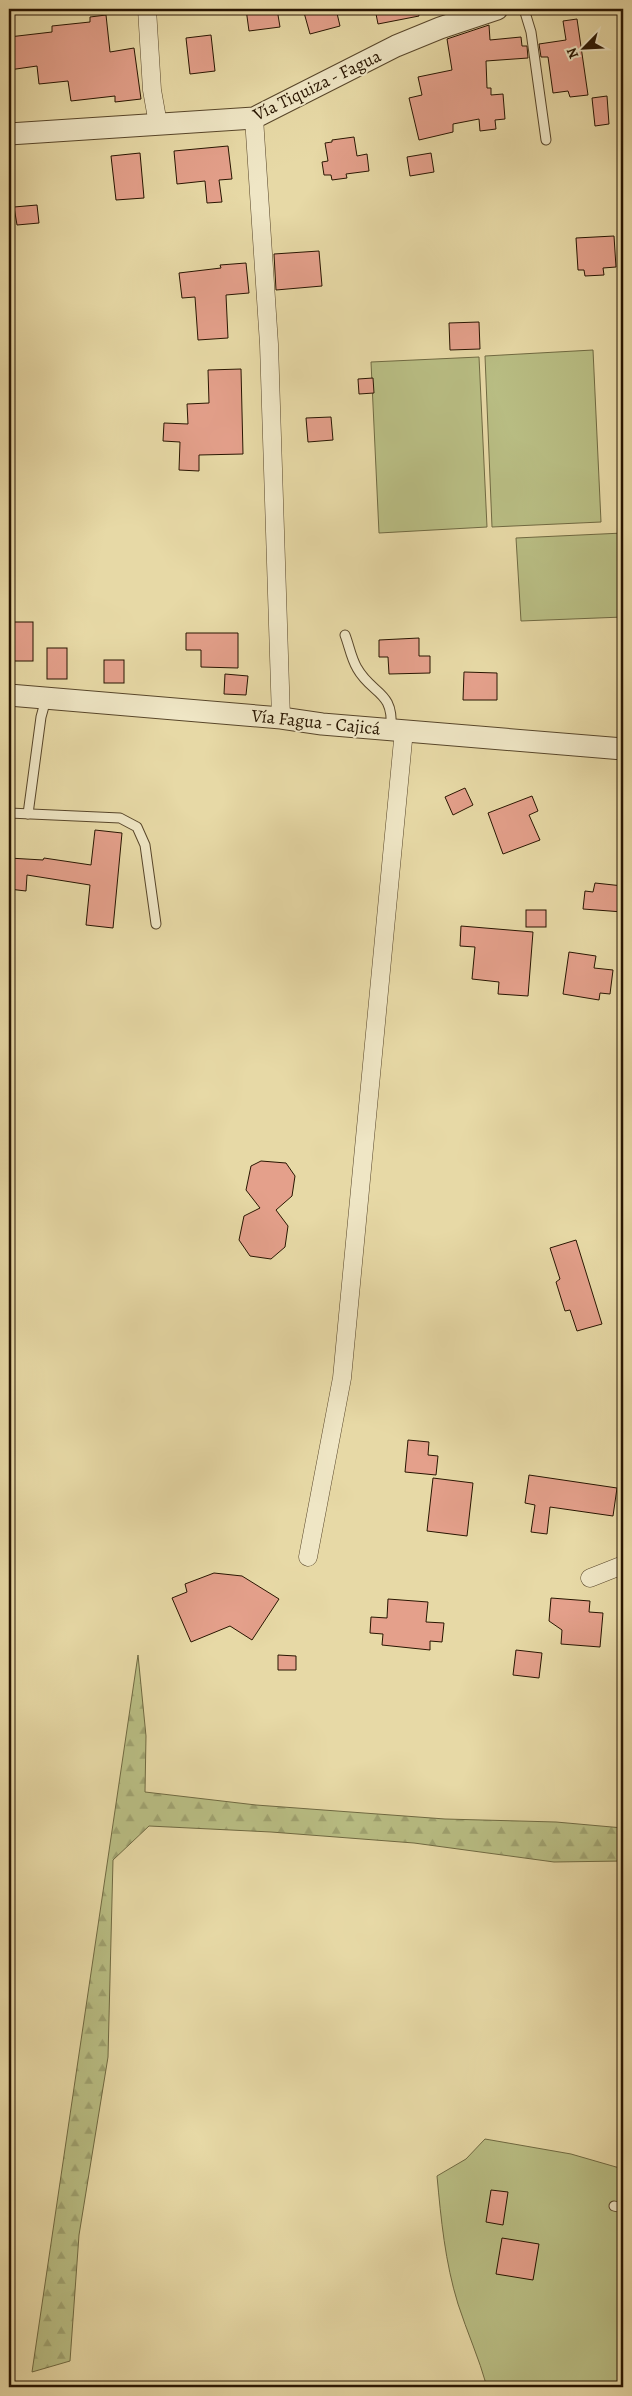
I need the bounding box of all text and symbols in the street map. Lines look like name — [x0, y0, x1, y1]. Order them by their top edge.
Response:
north arrow — [560, 22, 610, 72]
street label: Vía Tiquiza - Fagua — [248, 43, 386, 127]
text: N — [562, 45, 583, 62]
street label: Vía Fagua - Cajicá — [249, 703, 382, 741]

